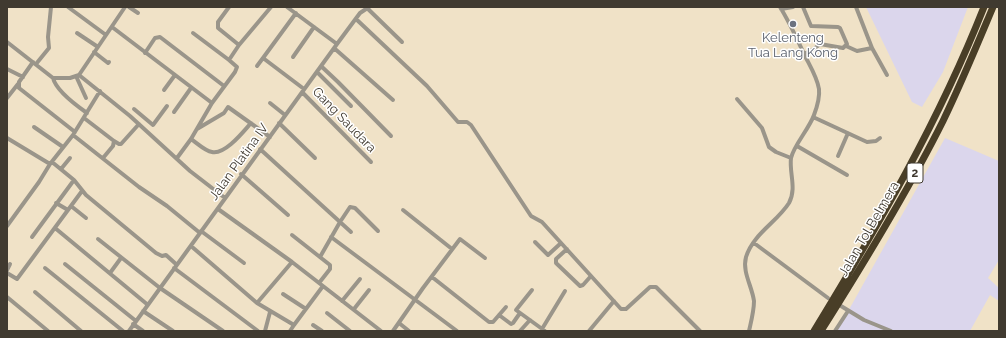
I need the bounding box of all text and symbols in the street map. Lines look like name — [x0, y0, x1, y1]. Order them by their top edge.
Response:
marker: Kelenteng Tua Lang Kong — [788, 19, 798, 29]
place label: Kelenteng Tua Lang Kong — [748, 30, 838, 61]
street label: Gang Saudara — [309, 84, 379, 156]
street label: Jalan Platina IV — [206, 121, 272, 203]
road number: 2 — [907, 163, 923, 183]
street label: Jalan Tol Belmera — [836, 179, 902, 279]

